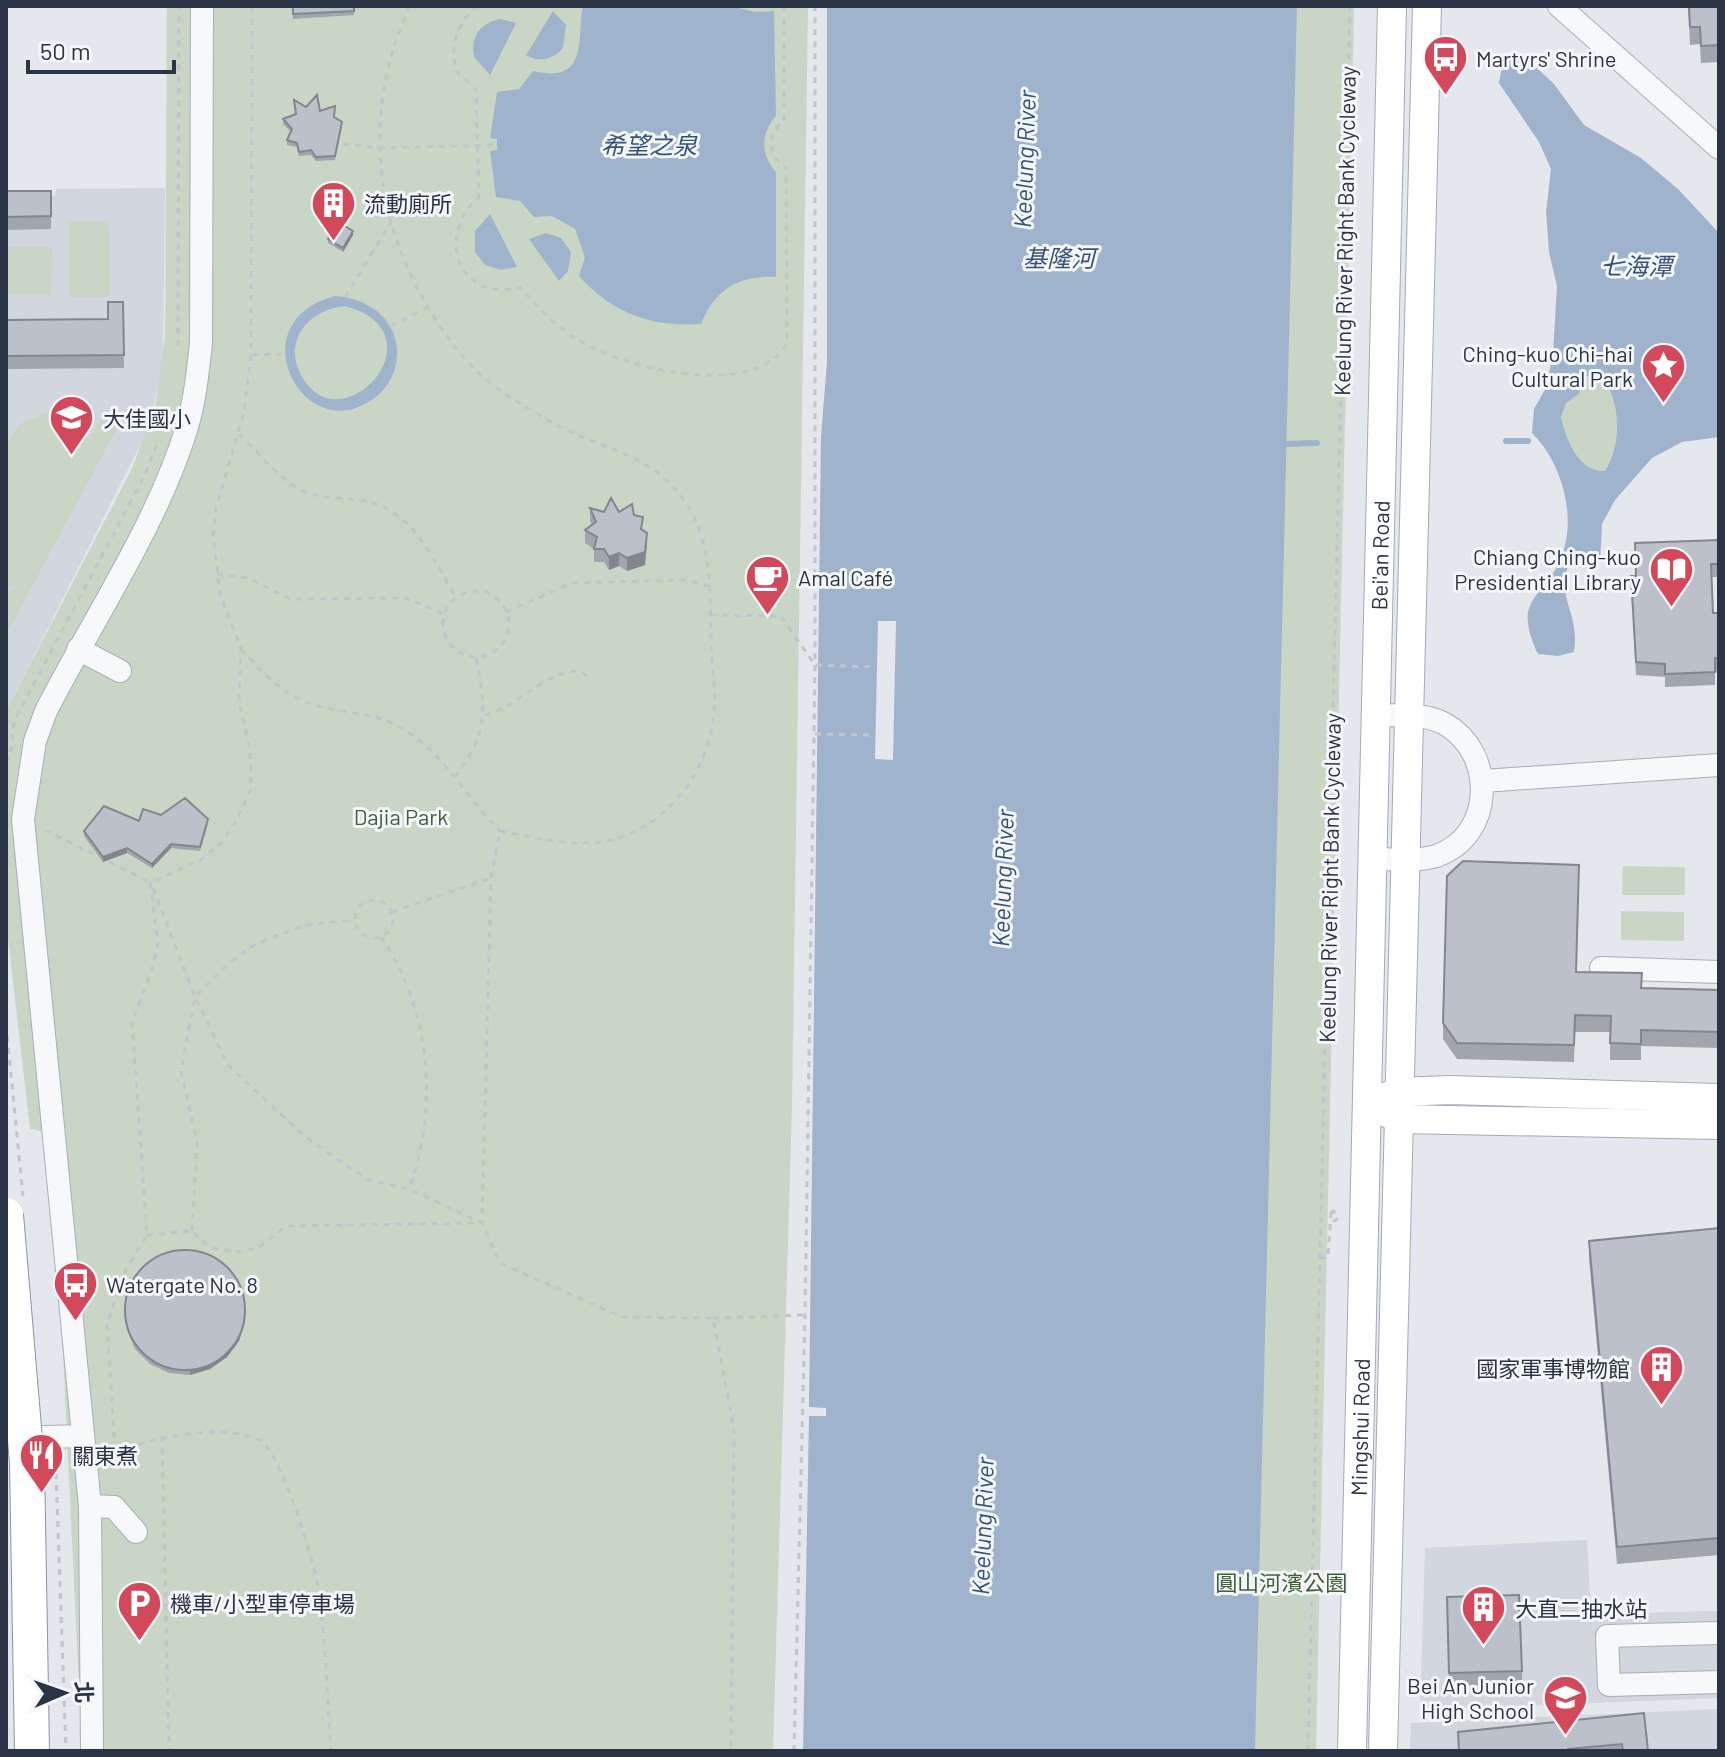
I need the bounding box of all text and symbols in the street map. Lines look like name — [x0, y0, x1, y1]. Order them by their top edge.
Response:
scale bar — [28, 24, 174, 74]
bus stop icon: Martyrs' Shrine — [1421, 34, 1469, 97]
text: 50 m — [40, 36, 91, 65]
place label: Martyrs' Shrine — [1476, 45, 1616, 71]
street label: Keelung River Right Bank Cycleway — [1328, 66, 1360, 396]
water label: Keelung River — [1007, 88, 1041, 228]
water label: 希望之泉 — [601, 130, 698, 159]
building icon: 流動廁所 — [309, 179, 357, 242]
place label: 流動廁所 — [364, 190, 452, 216]
water label: 基隆河 — [1023, 243, 1099, 272]
water label: 七海潭 — [1600, 251, 1676, 280]
place label: Ching-kuo Chi-hai Cultural Park — [1462, 340, 1633, 391]
place icon: Ching-kuo Chi-hai Cultural Park — [1640, 342, 1688, 405]
school or university icon: 大佳國小 — [48, 394, 96, 457]
place label: 大佳國小 — [103, 405, 191, 431]
street label: Bei'an Road — [1365, 500, 1394, 611]
place label: Chiang Ching-kuo Presidential Library — [1454, 543, 1641, 594]
library icon: Chiang Ching-kuo Presidential Library — [1648, 545, 1696, 608]
cafe icon: Amal Café — [743, 553, 791, 616]
place label: Amal Café — [798, 564, 893, 590]
street label: Keelung River Right Bank Cycleway — [1313, 713, 1345, 1043]
park label: Dajia Park — [354, 803, 448, 829]
water label: Keelung River — [985, 807, 1019, 947]
bus stop icon: Watergate No. 8 — [51, 1260, 99, 1323]
place label: Watergate No. 8 — [106, 1271, 258, 1297]
building icon: 國家軍事博物館 — [1637, 1344, 1685, 1407]
place label: 國家軍事博物館 — [1476, 1355, 1630, 1381]
street label: Mingshui Road — [1345, 1358, 1374, 1496]
restaurant icon: 關東煮 — [17, 1431, 65, 1494]
place label: 關東煮 — [72, 1442, 138, 1468]
water label: Keelung River — [965, 1455, 999, 1595]
park label: 圓山河濱公園 — [1215, 1569, 1347, 1595]
parking icon: 機車/小型車停車場 — [115, 1579, 163, 1642]
building icon: 大直二抽水站 — [1460, 1584, 1508, 1647]
place label: 機車/小型車停車場 — [170, 1590, 355, 1616]
place label: 大直二抽水站 — [1515, 1595, 1647, 1621]
north arrow — [24, 1653, 104, 1733]
place label: Bei An Junior High School — [1407, 1672, 1534, 1723]
school or university icon: Bei An Junior High School — [1541, 1674, 1589, 1737]
text: 北 — [72, 1681, 98, 1704]

